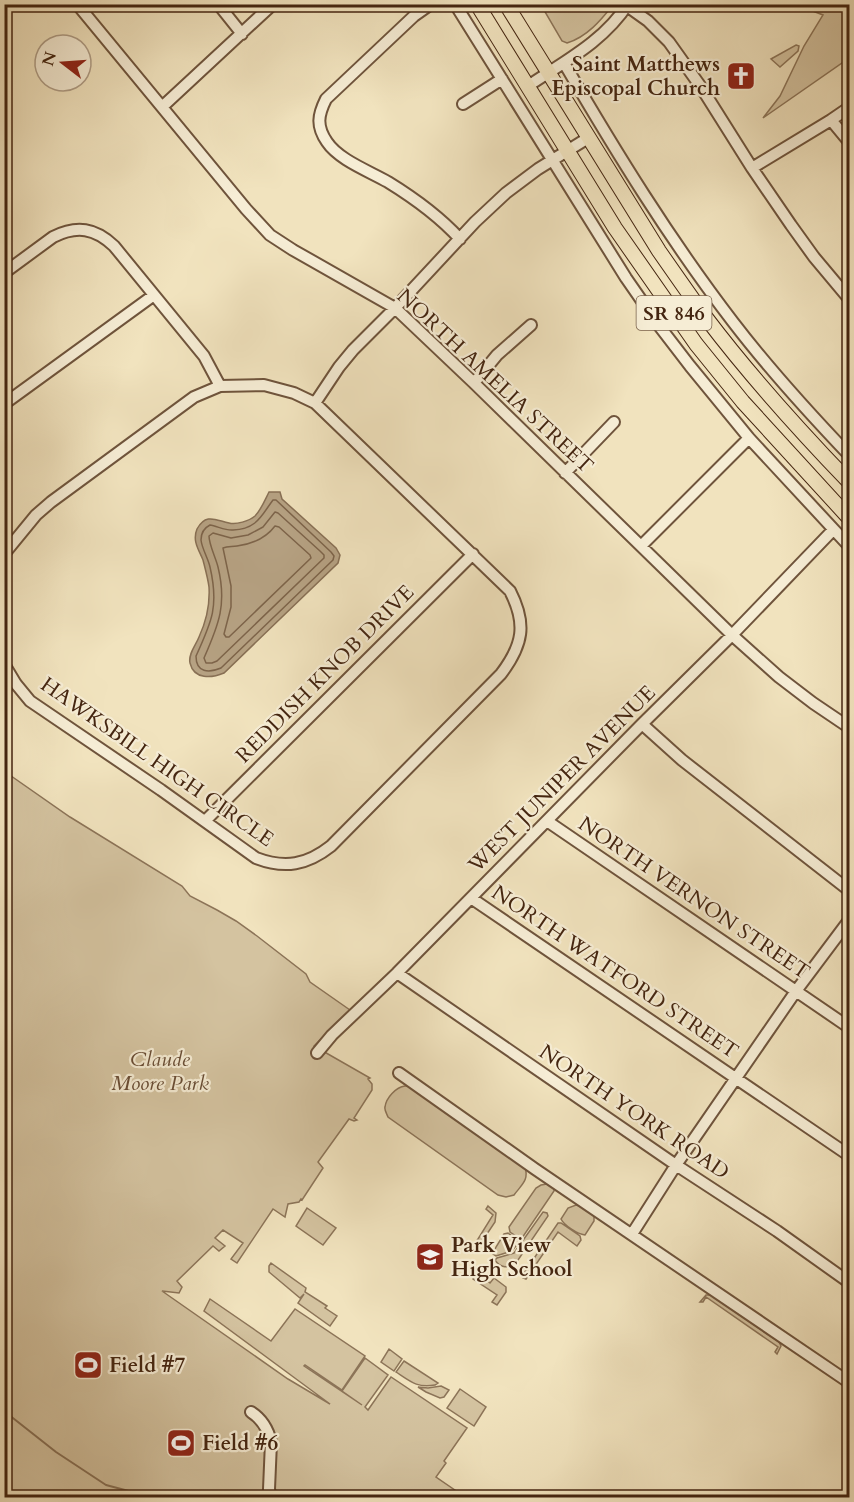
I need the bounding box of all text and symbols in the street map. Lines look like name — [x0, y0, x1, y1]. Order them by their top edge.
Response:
north arrow — [33, 33, 93, 93]
text: N — [37, 49, 62, 69]
place label: Saint Matthews Episcopal Church — [551, 50, 720, 103]
church icon: Saint Matthews Episcopal Church — [725, 60, 757, 92]
street label: NORTH AMELIA STREET — [390, 282, 600, 480]
road number: SR 846 — [636, 296, 712, 330]
street label: REDDISH KNOB DRIVE — [229, 578, 421, 770]
street label: HAWKSBILL HIGH CIRCLE — [35, 670, 279, 854]
street label: WEST JUNIPER AVENUE — [461, 679, 662, 880]
street label: NORTH VERNON STREET — [572, 809, 816, 987]
street label: NORTH WATFORD STREET — [486, 878, 744, 1066]
street label: NORTH YORK ROAD — [533, 1037, 735, 1187]
park label: Claude Moore Park — [111, 1045, 209, 1098]
place label: Park View High School — [451, 1231, 572, 1284]
school or university icon: Park View High School — [414, 1241, 446, 1273]
sports icon: Field #7 — [72, 1349, 104, 1381]
place label: Field #7 — [109, 1351, 185, 1380]
sports icon: Field #6 — [165, 1427, 197, 1459]
place label: Field #6 — [202, 1429, 278, 1458]

